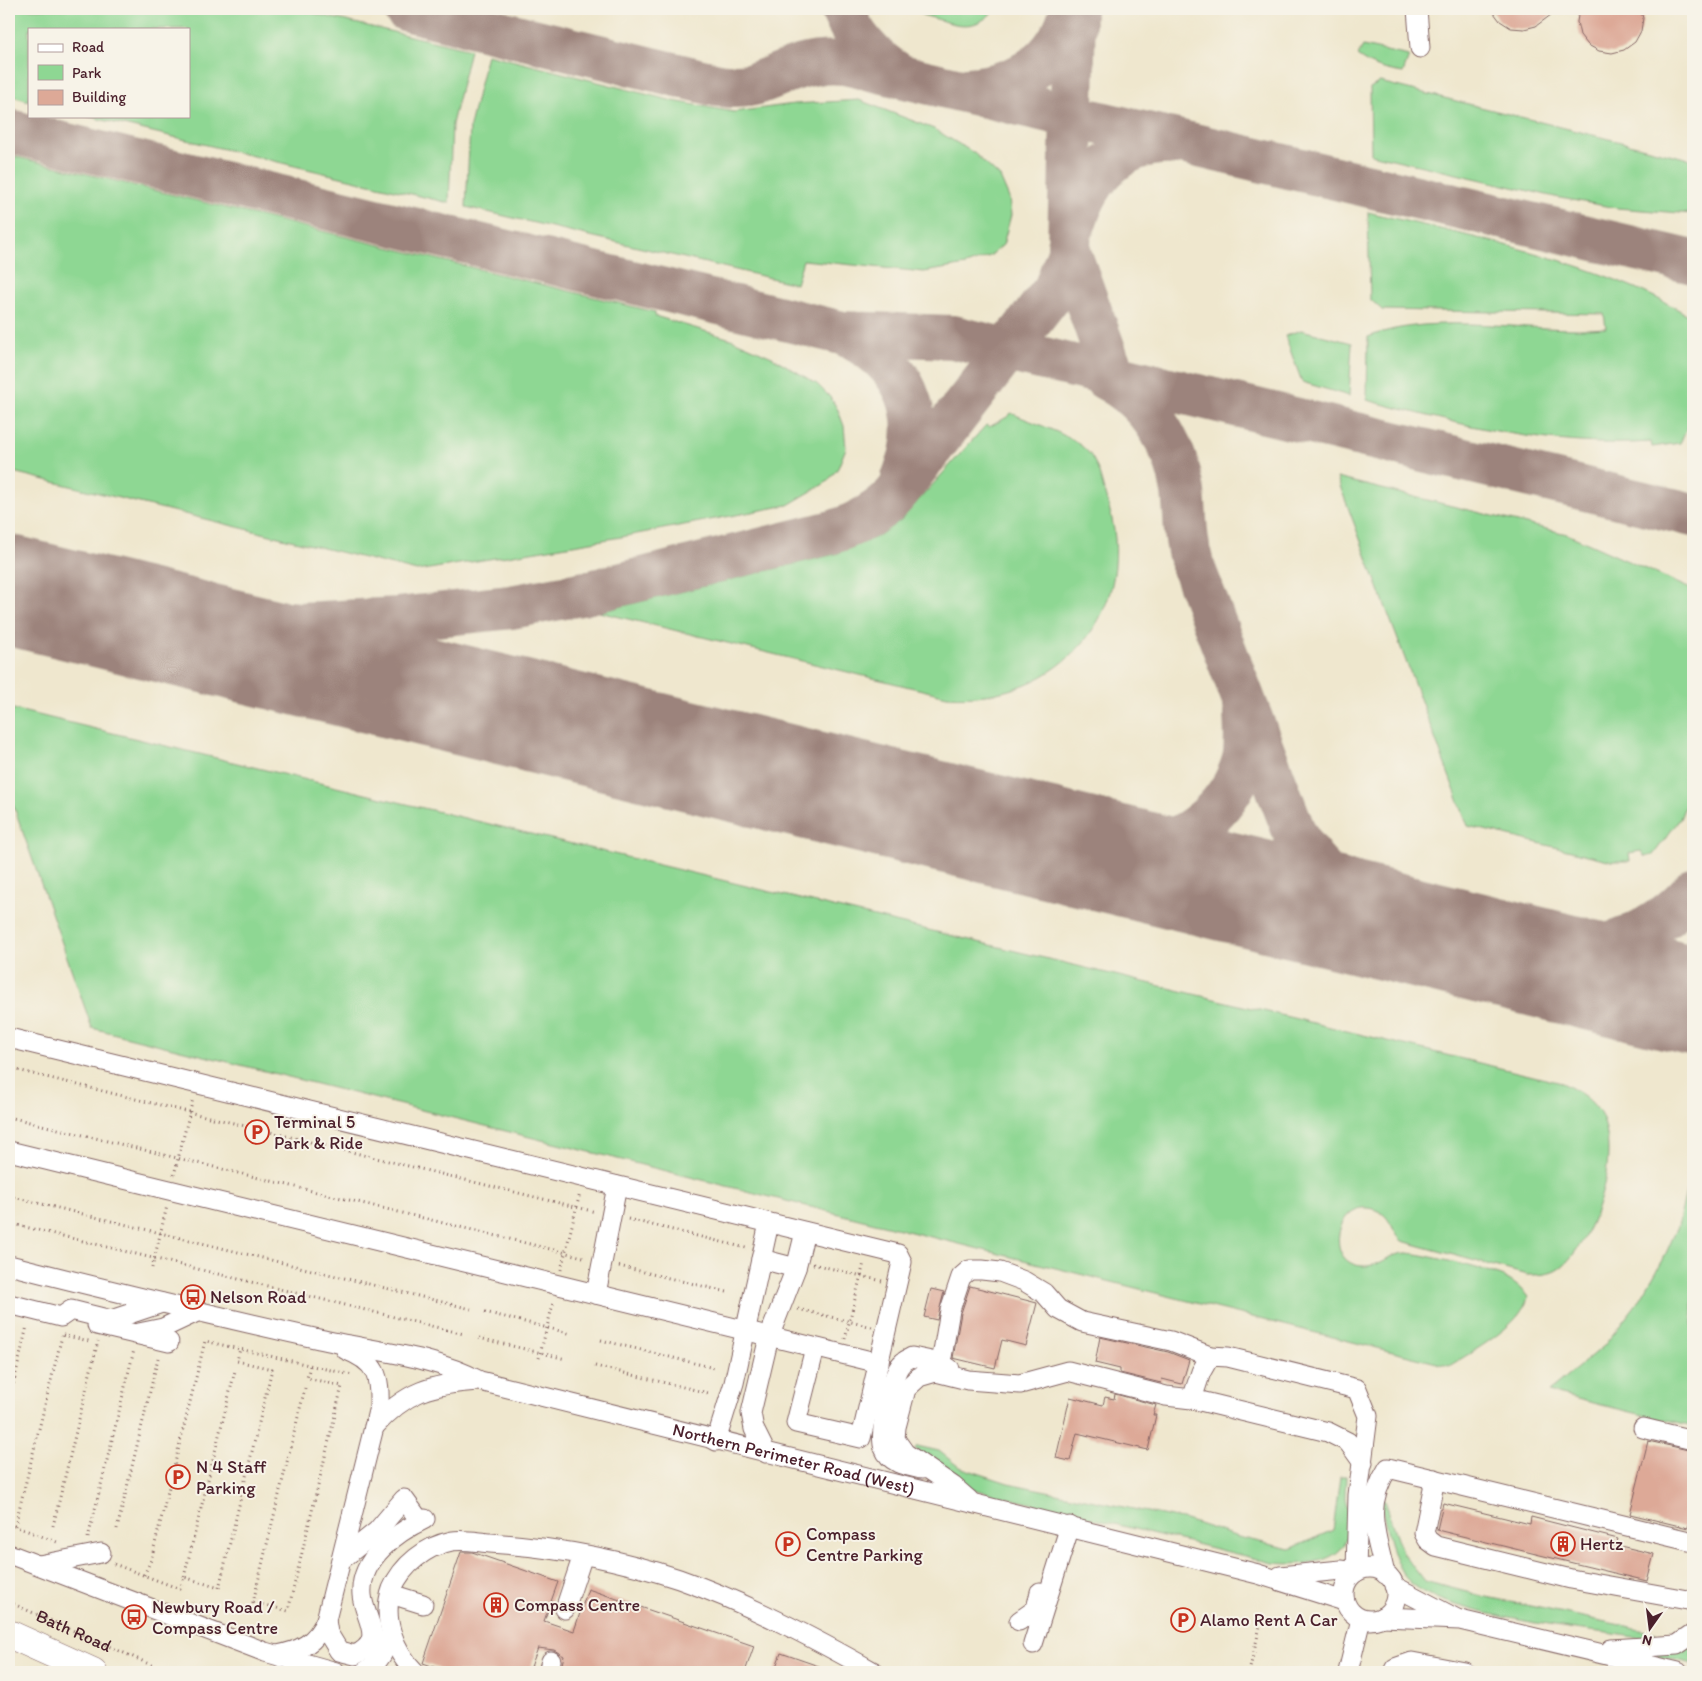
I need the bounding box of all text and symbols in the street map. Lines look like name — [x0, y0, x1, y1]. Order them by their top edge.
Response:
legend — [28, 28, 190, 118]
text: Road — [72, 38, 105, 56]
text: Park — [72, 64, 102, 82]
text: Building — [72, 88, 126, 106]
place label: Terminal 5 Park & Ride — [274, 1111, 363, 1154]
parking icon: Terminal 5 Park & Ride — [244, 1119, 270, 1145]
bus stop icon: Nelson Road — [180, 1284, 206, 1310]
place label: Nelson Road — [210, 1286, 307, 1308]
street label: Northern Perimeter Road (West) — [670, 1418, 917, 1499]
place label: N 4 Staff Parking — [196, 1456, 267, 1499]
parking icon: N 4 Staff Parking — [165, 1464, 191, 1490]
place label: Compass Centre Parking — [806, 1523, 924, 1566]
parking icon: Compass Centre Parking — [775, 1531, 801, 1557]
building icon: Hertz — [1550, 1531, 1576, 1557]
place label: Hertz — [1580, 1533, 1624, 1555]
building icon: Compass Centre — [483, 1592, 509, 1618]
place label: Compass Centre — [514, 1594, 640, 1616]
place label: Newbury Road / Compass Centre — [152, 1596, 278, 1639]
street label: Bath Road — [33, 1604, 115, 1657]
bus stop icon: Newbury Road / Compass Centre — [121, 1604, 147, 1630]
north arrow — [1624, 1604, 1674, 1654]
parking icon: Alamo Rent A Car — [1170, 1607, 1196, 1633]
place label: Alamo Rent A Car — [1200, 1609, 1338, 1631]
text: N — [1640, 1631, 1654, 1650]

